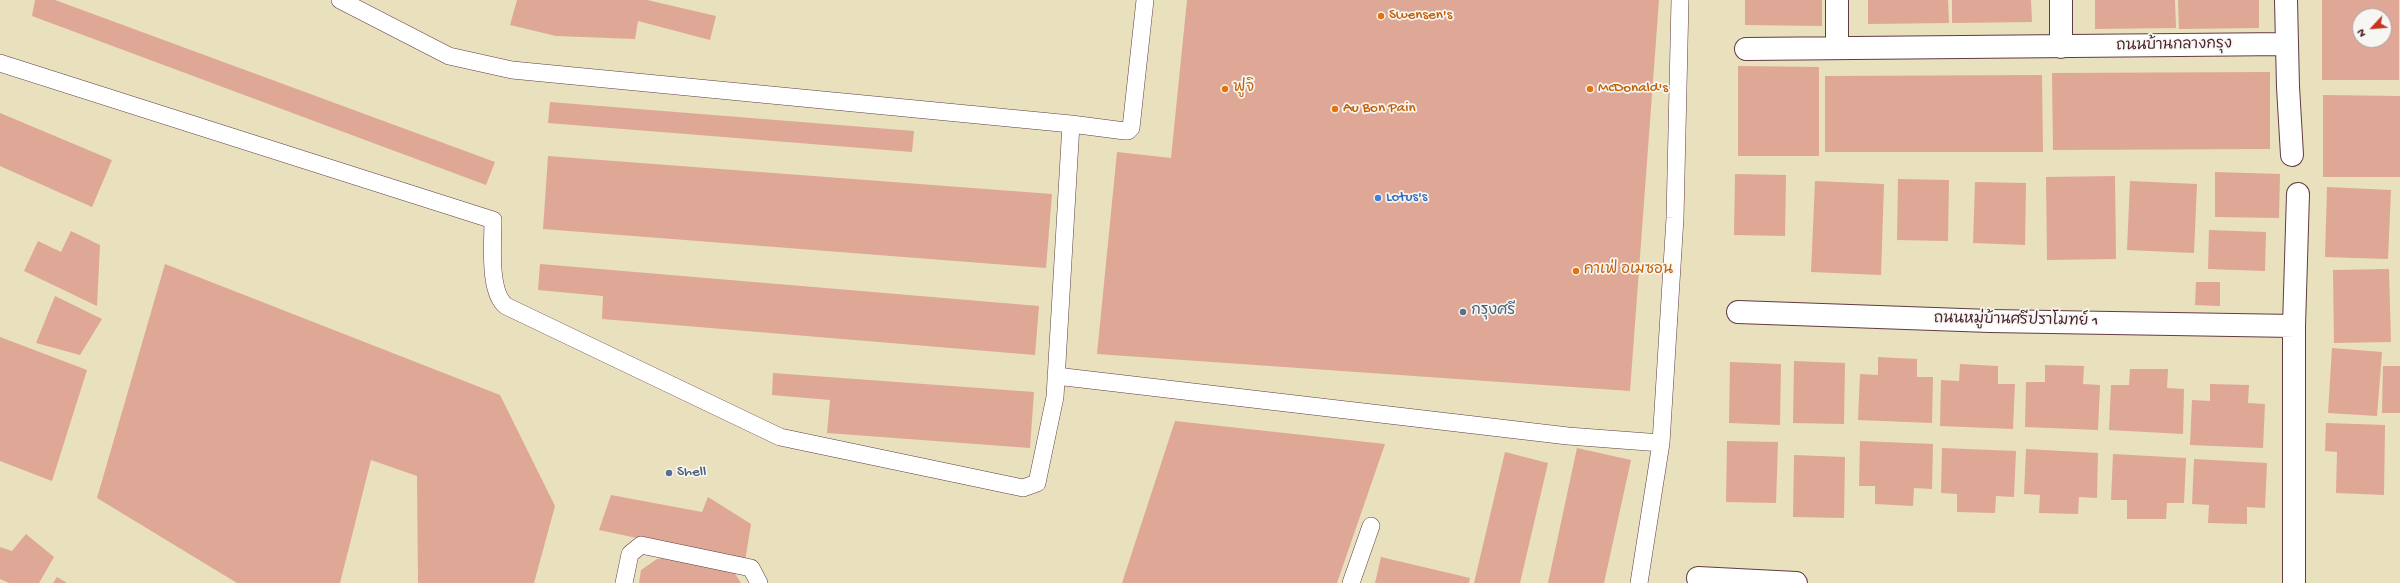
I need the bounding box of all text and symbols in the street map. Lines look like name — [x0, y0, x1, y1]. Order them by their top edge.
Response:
place label: Swensen's — [1389, 7, 1452, 25]
north arrow — [2352, 8, 2392, 48]
marker: Swensen's — [1376, 11, 1386, 21]
text: N — [2355, 27, 2369, 39]
street label: ถนนบ้านกลางกรุง — [2116, 36, 2232, 56]
place label: ฟูจิ — [1233, 80, 1254, 98]
place label: McDonald's — [1598, 80, 1668, 98]
marker: ฟูจิ — [1220, 84, 1230, 94]
marker: McDonald's — [1585, 84, 1595, 94]
place label: Au Bon Pain — [1343, 100, 1416, 118]
marker: Au Bon Pain — [1330, 104, 1340, 114]
place label: Lotus's — [1386, 189, 1427, 207]
marker: Lotus's — [1373, 193, 1383, 203]
place label: คาเฟ่ อเมซอน — [1584, 262, 1673, 280]
marker: คาเฟ่ อเมซอน — [1571, 266, 1581, 276]
place label: กรุงศรี — [1471, 303, 1515, 321]
marker: กรุงศรี — [1458, 307, 1468, 317]
street label: ถนนหมู่บ้านศรีปราโมทย์ 1 — [1934, 311, 2098, 331]
place label: Shell — [677, 464, 706, 482]
marker: Shell — [664, 468, 674, 478]

